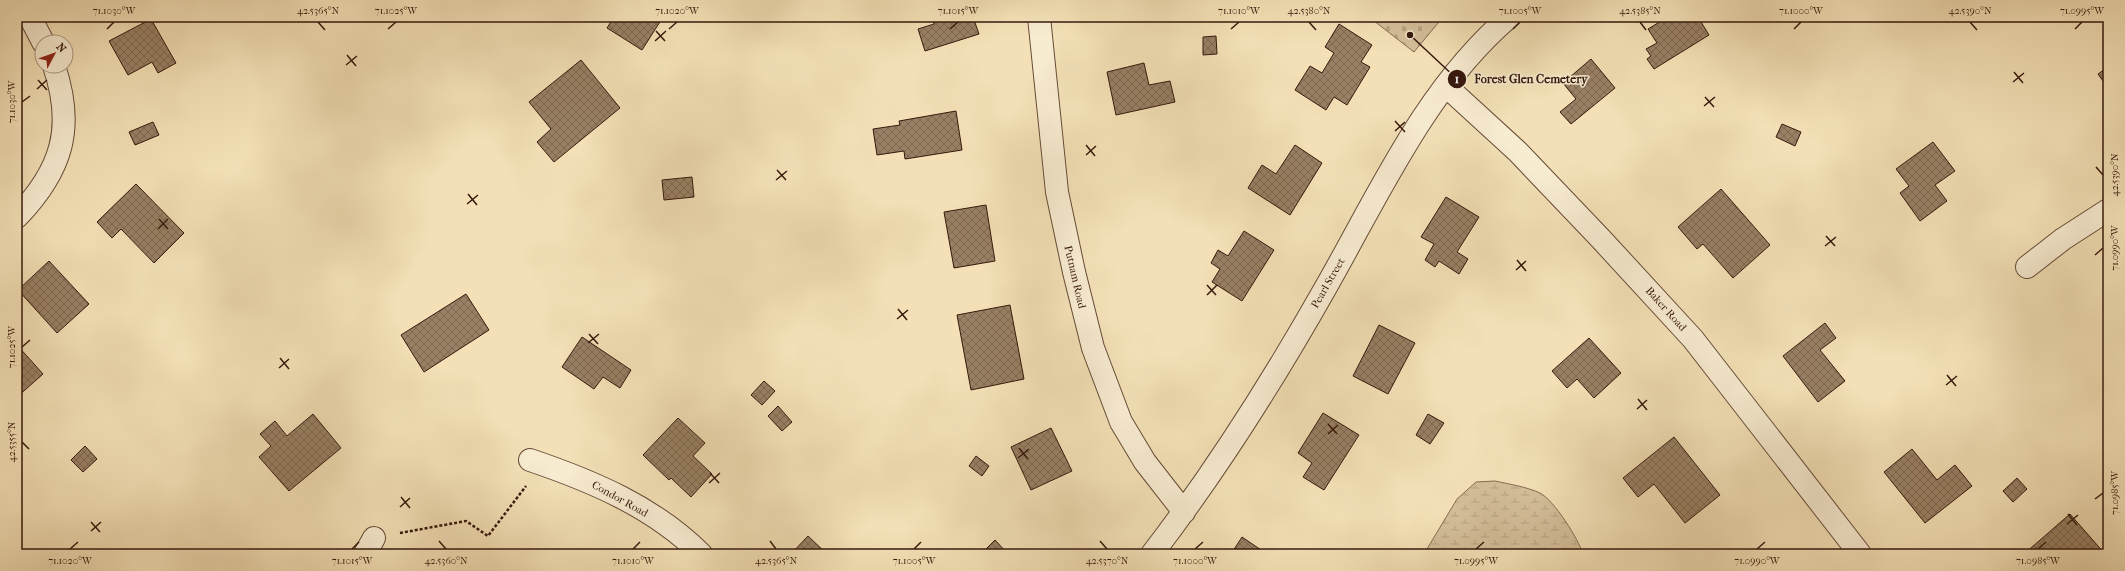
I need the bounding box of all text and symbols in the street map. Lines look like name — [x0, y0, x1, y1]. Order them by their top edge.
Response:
text: 71.1030°W — [93, 5, 136, 17]
text: 42.5365°N — [297, 5, 339, 17]
text: 71.1025°W — [375, 5, 418, 17]
text: 71.1020°W — [655, 5, 700, 17]
text: 71.1015°W — [938, 5, 979, 17]
text: 71.1010°W — [1218, 5, 1261, 17]
text: 42.5380°N — [1288, 5, 1331, 17]
text: 71.1005°W — [1499, 5, 1543, 17]
text: 42.5385°N — [1619, 5, 1661, 17]
text: 71.1000°W — [1779, 5, 1824, 17]
text: 42.5390°N — [1949, 5, 1992, 17]
text: 71.0995°W — [2060, 5, 2105, 17]
north arrow — [34, 34, 74, 74]
text: N — [54, 40, 69, 56]
callout: Forest Glen Cemetery — [1447, 67, 1596, 91]
text: 1 — [1455, 72, 1459, 86]
text: Forest Glen Cemetery — [1473, 72, 1588, 87]
text: 71.1030°W — [6, 80, 18, 123]
text: 42.5390°N — [2109, 153, 2121, 197]
text: 71.0990°W — [2109, 224, 2121, 271]
street label: Putnam Road — [1061, 244, 1089, 311]
street label: Pearl Street — [1308, 255, 1348, 310]
street label: Baker Road — [1643, 284, 1690, 334]
text: 71.1025°W — [6, 325, 18, 368]
text: 42.5355°N — [6, 421, 18, 462]
text: 71.0985°W — [2109, 470, 2121, 515]
street label: Condor Road — [590, 478, 651, 520]
text: 71.1020°W — [48, 555, 93, 567]
text: 71.1015°W — [332, 555, 373, 567]
text: 42.5360°N — [424, 555, 468, 567]
text: 71.1010°W — [612, 555, 655, 567]
text: 42.5365°N — [755, 555, 797, 567]
text: 71.1005°W — [893, 555, 937, 567]
text: 42.5370°N — [1086, 555, 1129, 567]
text: 71.1000°W — [1173, 555, 1218, 567]
text: 71.0995°W — [1454, 555, 1499, 567]
text: 71.0990°W — [1734, 555, 1781, 567]
text: 71.0985°W — [2016, 555, 2061, 567]

